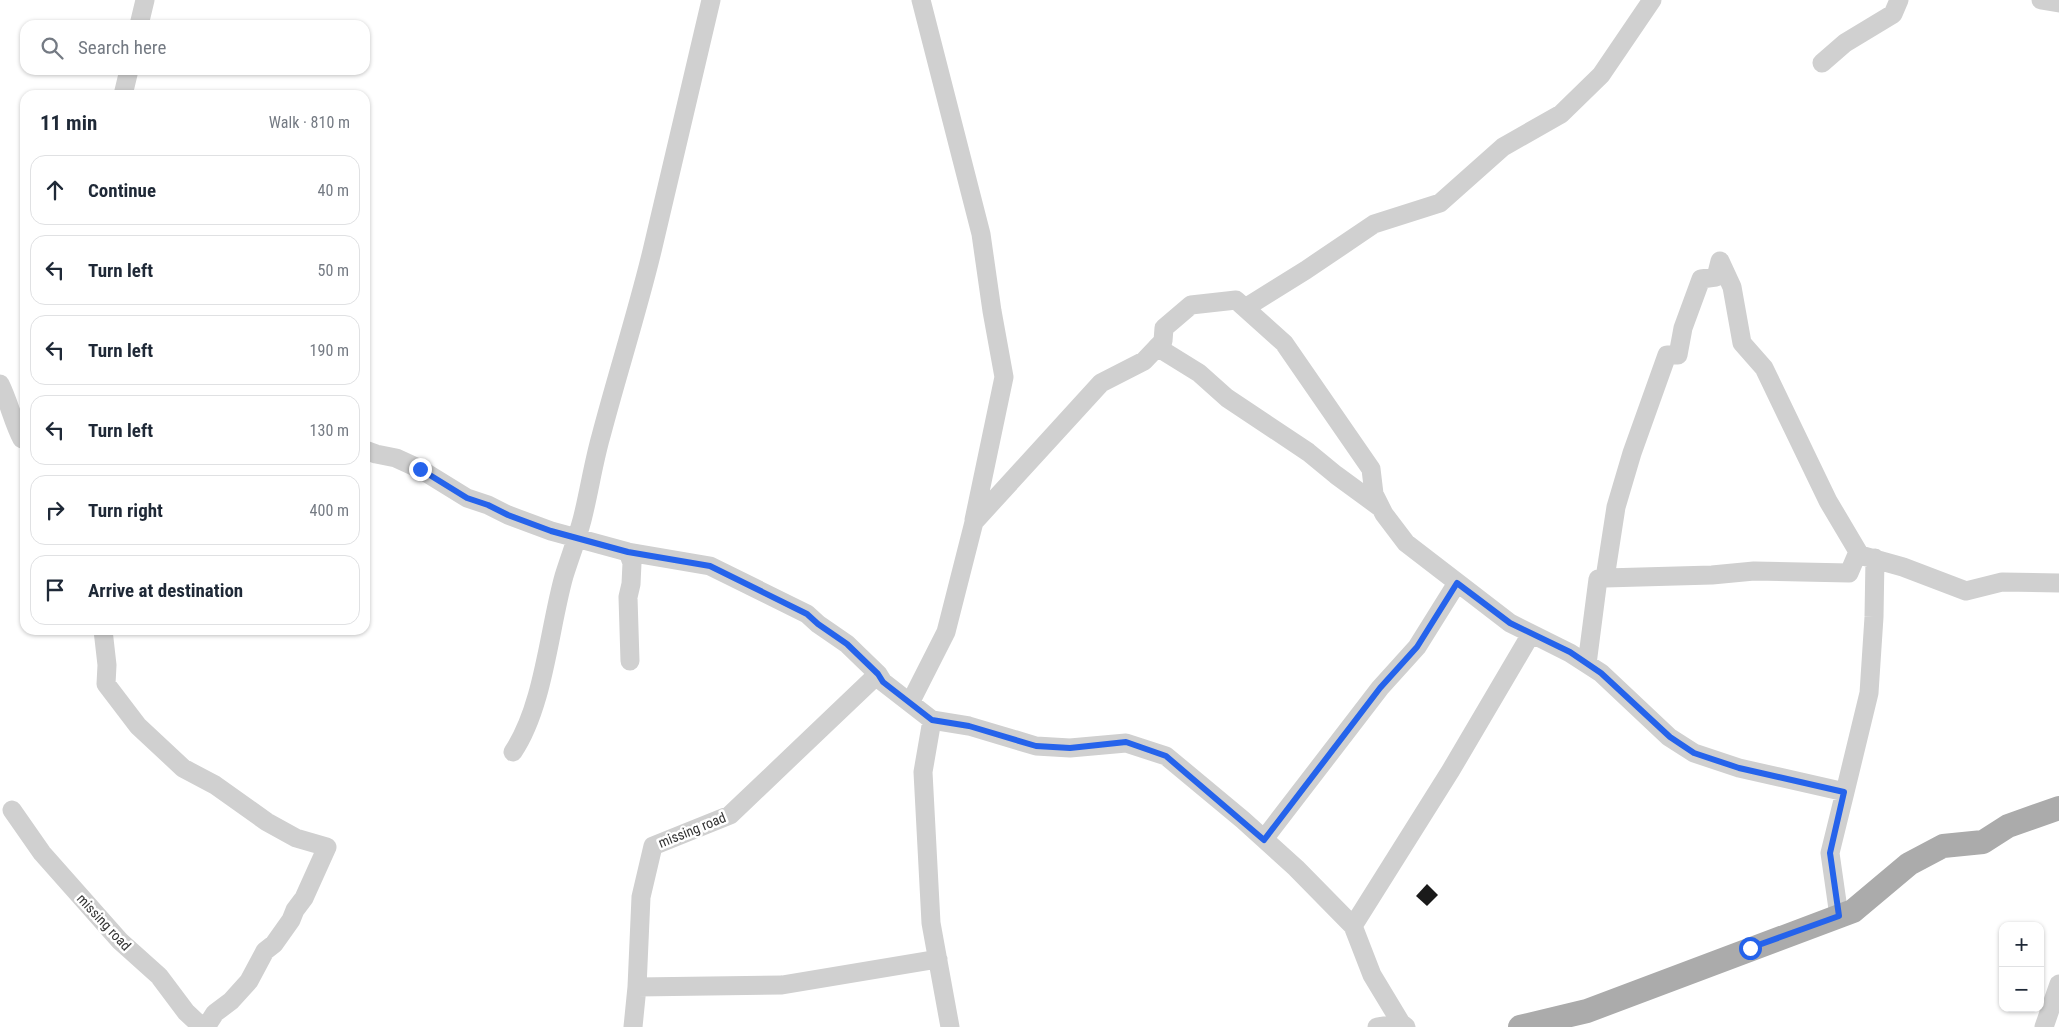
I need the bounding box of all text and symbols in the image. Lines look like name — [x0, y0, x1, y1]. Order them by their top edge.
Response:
search box — [20, 20, 370, 75]
icon: search — [38, 34, 66, 62]
text: Search here — [78, 36, 166, 59]
text: 11 min — [40, 111, 97, 135]
text: Walk · 810 m — [269, 113, 350, 132]
icon: ahead — [41, 176, 69, 204]
text: Continue — [88, 179, 156, 202]
text: 40 m — [317, 181, 349, 200]
icon: left — [41, 256, 69, 284]
text: Turn left — [88, 259, 153, 282]
text: 50 m — [317, 261, 349, 280]
icon: left — [41, 336, 69, 364]
text: Turn left — [88, 339, 153, 362]
text: 190 m — [310, 341, 349, 360]
icon: left — [41, 416, 69, 444]
text: Turn left — [88, 419, 153, 442]
text: 130 m — [310, 421, 349, 440]
route end — [409, 458, 432, 481]
icon: right — [41, 496, 69, 524]
text: Turn right — [88, 499, 163, 522]
text: 400 m — [310, 501, 349, 520]
icon: arrive — [41, 576, 69, 604]
text: Arrive at destination — [88, 579, 243, 602]
street label: missing road — [656, 809, 728, 851]
street label: missing road — [74, 890, 134, 954]
map controls — [1999, 922, 2044, 1012]
button: + — [1999, 922, 2044, 967]
route start — [1739, 937, 1762, 960]
button: − — [1999, 967, 2044, 1012]

